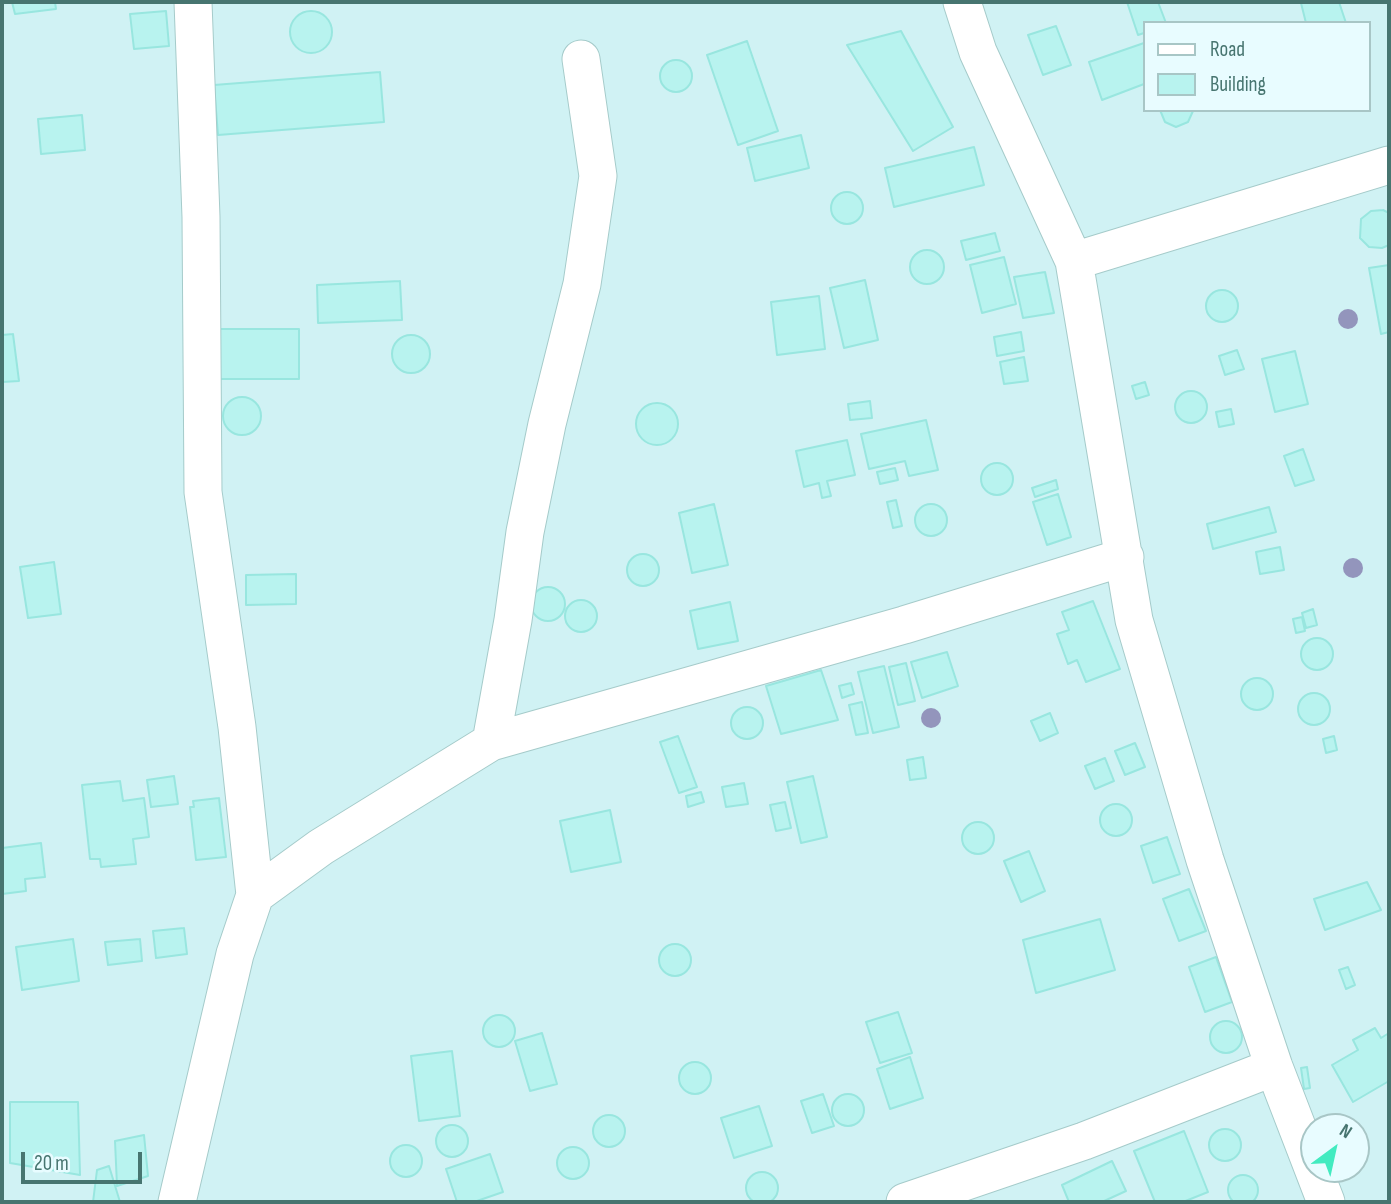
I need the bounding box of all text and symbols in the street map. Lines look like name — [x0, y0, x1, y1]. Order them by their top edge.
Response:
legend — [1142, 21, 1370, 112]
text: Road — [1210, 37, 1245, 62]
text: Building — [1210, 72, 1266, 97]
north arrow — [1300, 1113, 1370, 1183]
text: N — [1335, 1119, 1356, 1144]
scale bar — [24, 1138, 145, 1182]
text: 20 m — [34, 1151, 69, 1176]

